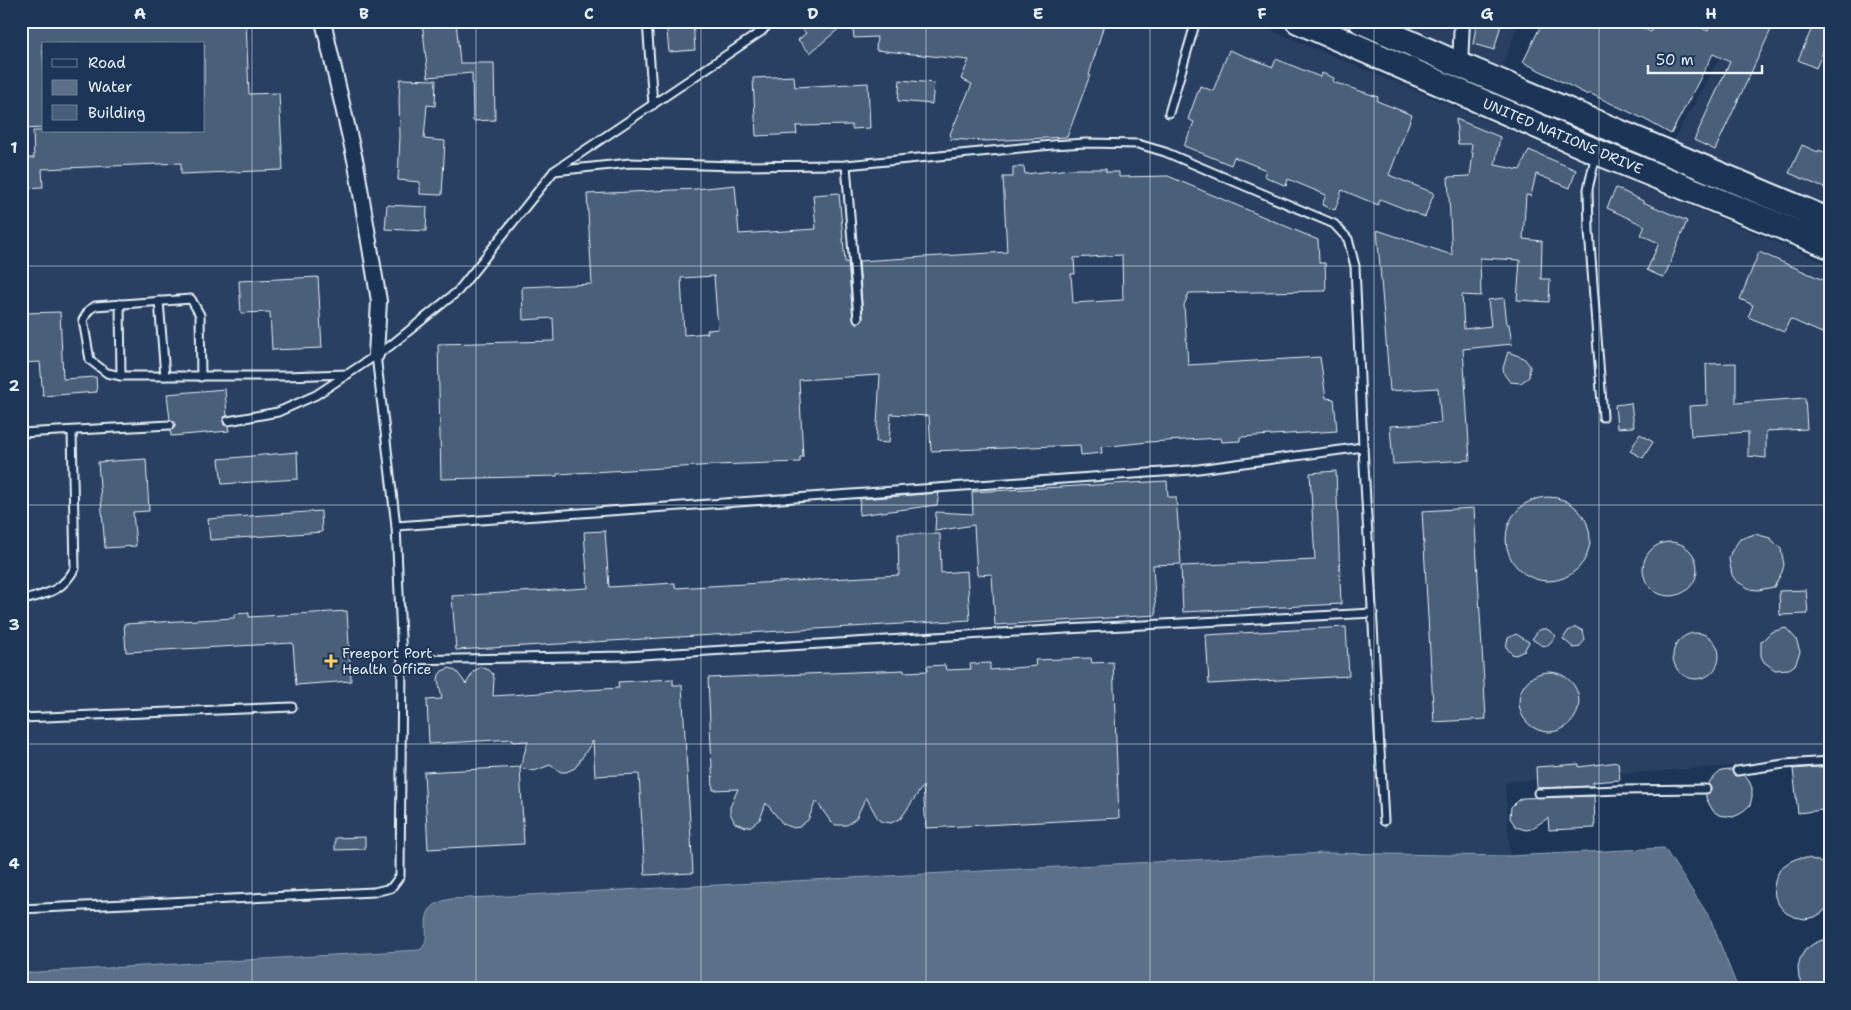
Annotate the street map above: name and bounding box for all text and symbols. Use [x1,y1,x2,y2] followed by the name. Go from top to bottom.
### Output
[134,3,146,24] text: A
[359,3,369,24] text: B
[584,3,594,24] text: C
[807,3,819,24] text: D
[1033,3,1043,24] text: E
[1257,3,1267,24] text: F
[1481,3,1494,24] text: G
[1705,3,1717,24] text: H
[42,42,205,132] legend
[1648,42,1762,74] scale bar
[1656,50,1694,70] text: 50 m
[88,53,126,73] text: Road
[88,77,132,97] text: Water
[1480,94,1646,178] street label: UNITED NATIONS DRIVE
[88,103,145,123] text: Building
[10,137,18,158] text: 1
[8,375,20,396] text: 2
[8,614,20,635] text: 3
[342,644,432,678] place label: Freeport Port Health Office
[324,654,338,668] marker: Freeport Port Health Office
[8,853,20,874] text: 4

